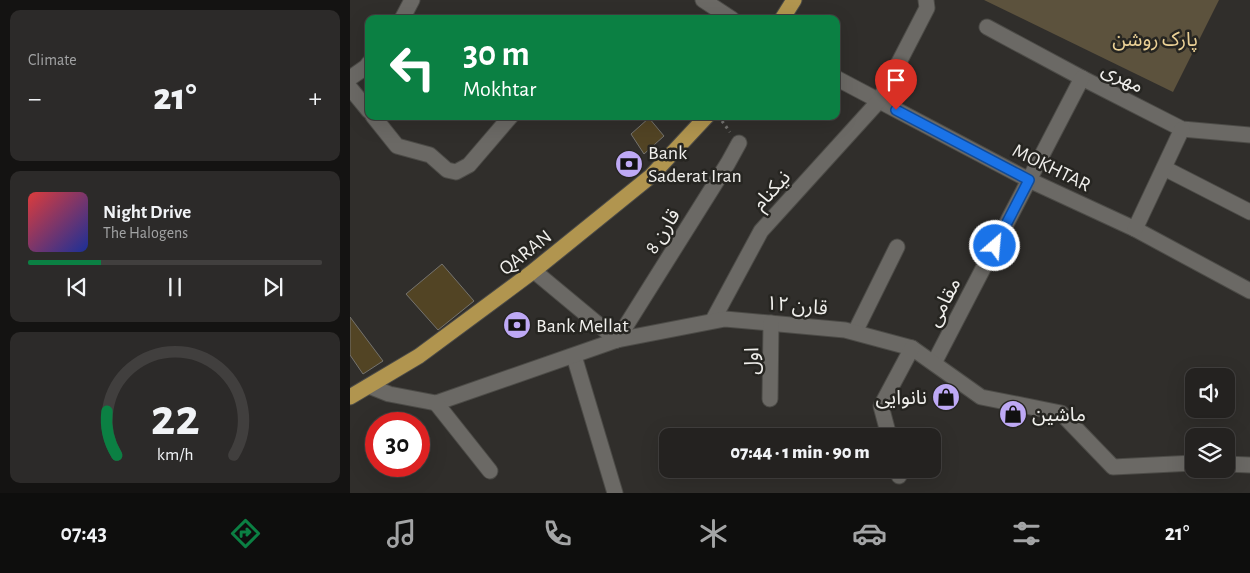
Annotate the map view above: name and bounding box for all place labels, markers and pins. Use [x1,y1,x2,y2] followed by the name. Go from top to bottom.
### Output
[875,59,917,110] pin
[648,143,742,186] place label: Bank Saderat Iran
[614,149,644,179] bank icon: Bank Saderat Iran
[502,310,532,340] bank icon: Bank Mellat
[536,316,629,336] place label: Bank Mellat
[931,382,961,412] shop icon: نانوایی
[876,388,927,409] place label: نانوایی
[998,399,1028,429] shop icon: ماشین
[1032,405,1086,426] place label: ماشین

